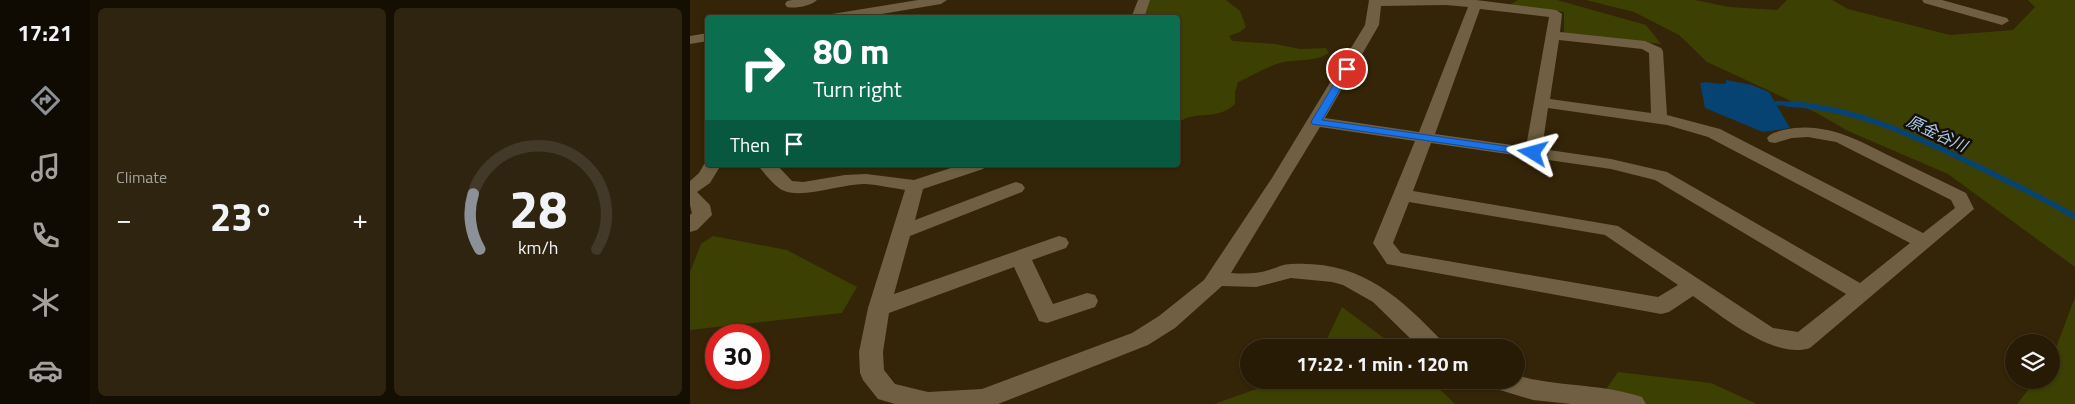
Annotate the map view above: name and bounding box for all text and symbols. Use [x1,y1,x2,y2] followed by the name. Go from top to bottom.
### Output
[18,16,72,50] text: 17:21
[813,24,889,78] text: 80 m
[730,35,795,100] icon: right
[1326,48,1368,90] pin
[1333,55,1361,83] icon: arrive
[813,72,902,106] text: Turn right
[28,83,63,118] icon: directions
[1903,109,1973,158] water label: 原金谷川
[1506,126,1558,178] position arrow
[730,130,770,159] text: Then
[780,130,808,158] icon: arrive
[28,150,63,185] icon: music
[116,165,167,189] text: Climate
[509,169,567,248] text: 28
[210,188,274,246] text: 23°
[116,197,132,240] text: −
[352,197,368,240] text: +
[28,218,63,253] icon: phone
[518,234,558,261] text: km/h
[28,285,63,320] icon: climate
[705,324,770,389] speed limit sign: 30
[2005,334,2060,389] map controls
[2005,334,2060,389] button: layers
[1296,349,1469,378] text: 17:22 · 1 min · 120 m
[28,353,63,388] icon: car

